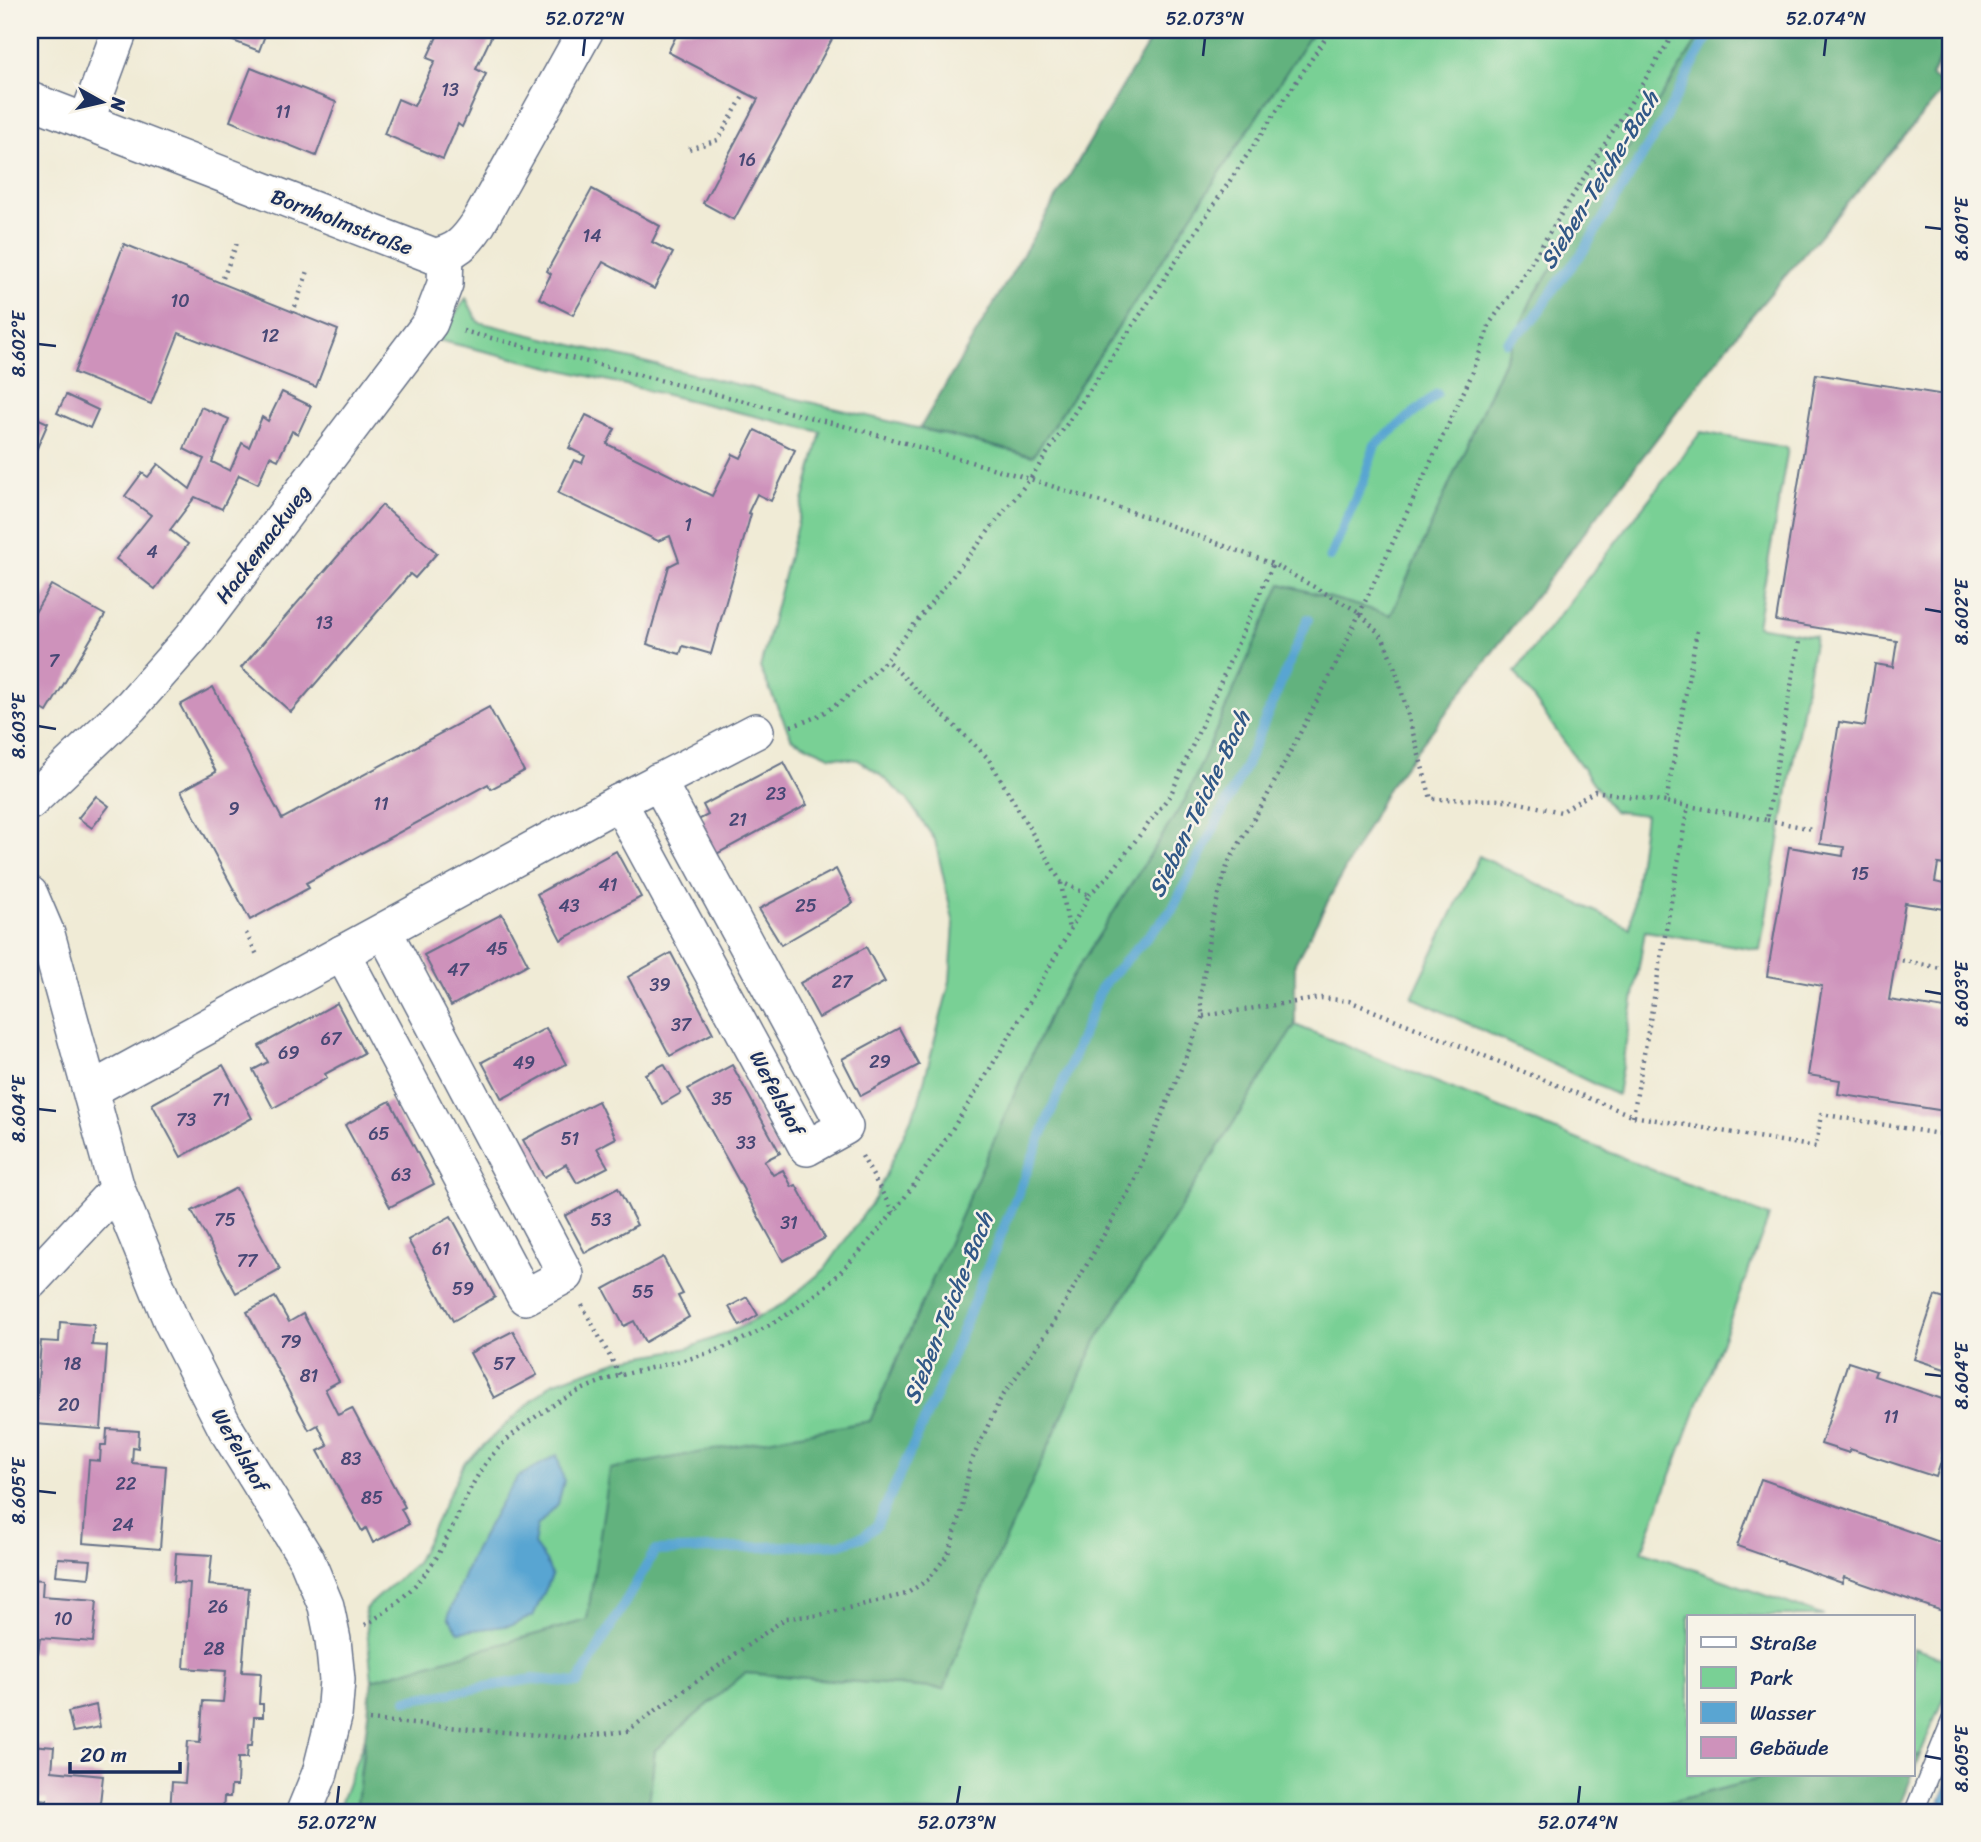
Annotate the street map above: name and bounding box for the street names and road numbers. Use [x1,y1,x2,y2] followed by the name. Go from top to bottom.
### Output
[265,177,419,267] street label: Bornholmstraße
[205,476,321,612] street label: Hackemackweg
[739,1043,817,1145] street label: Wefelshof
[200,1401,281,1502] street label: Wefelshof

